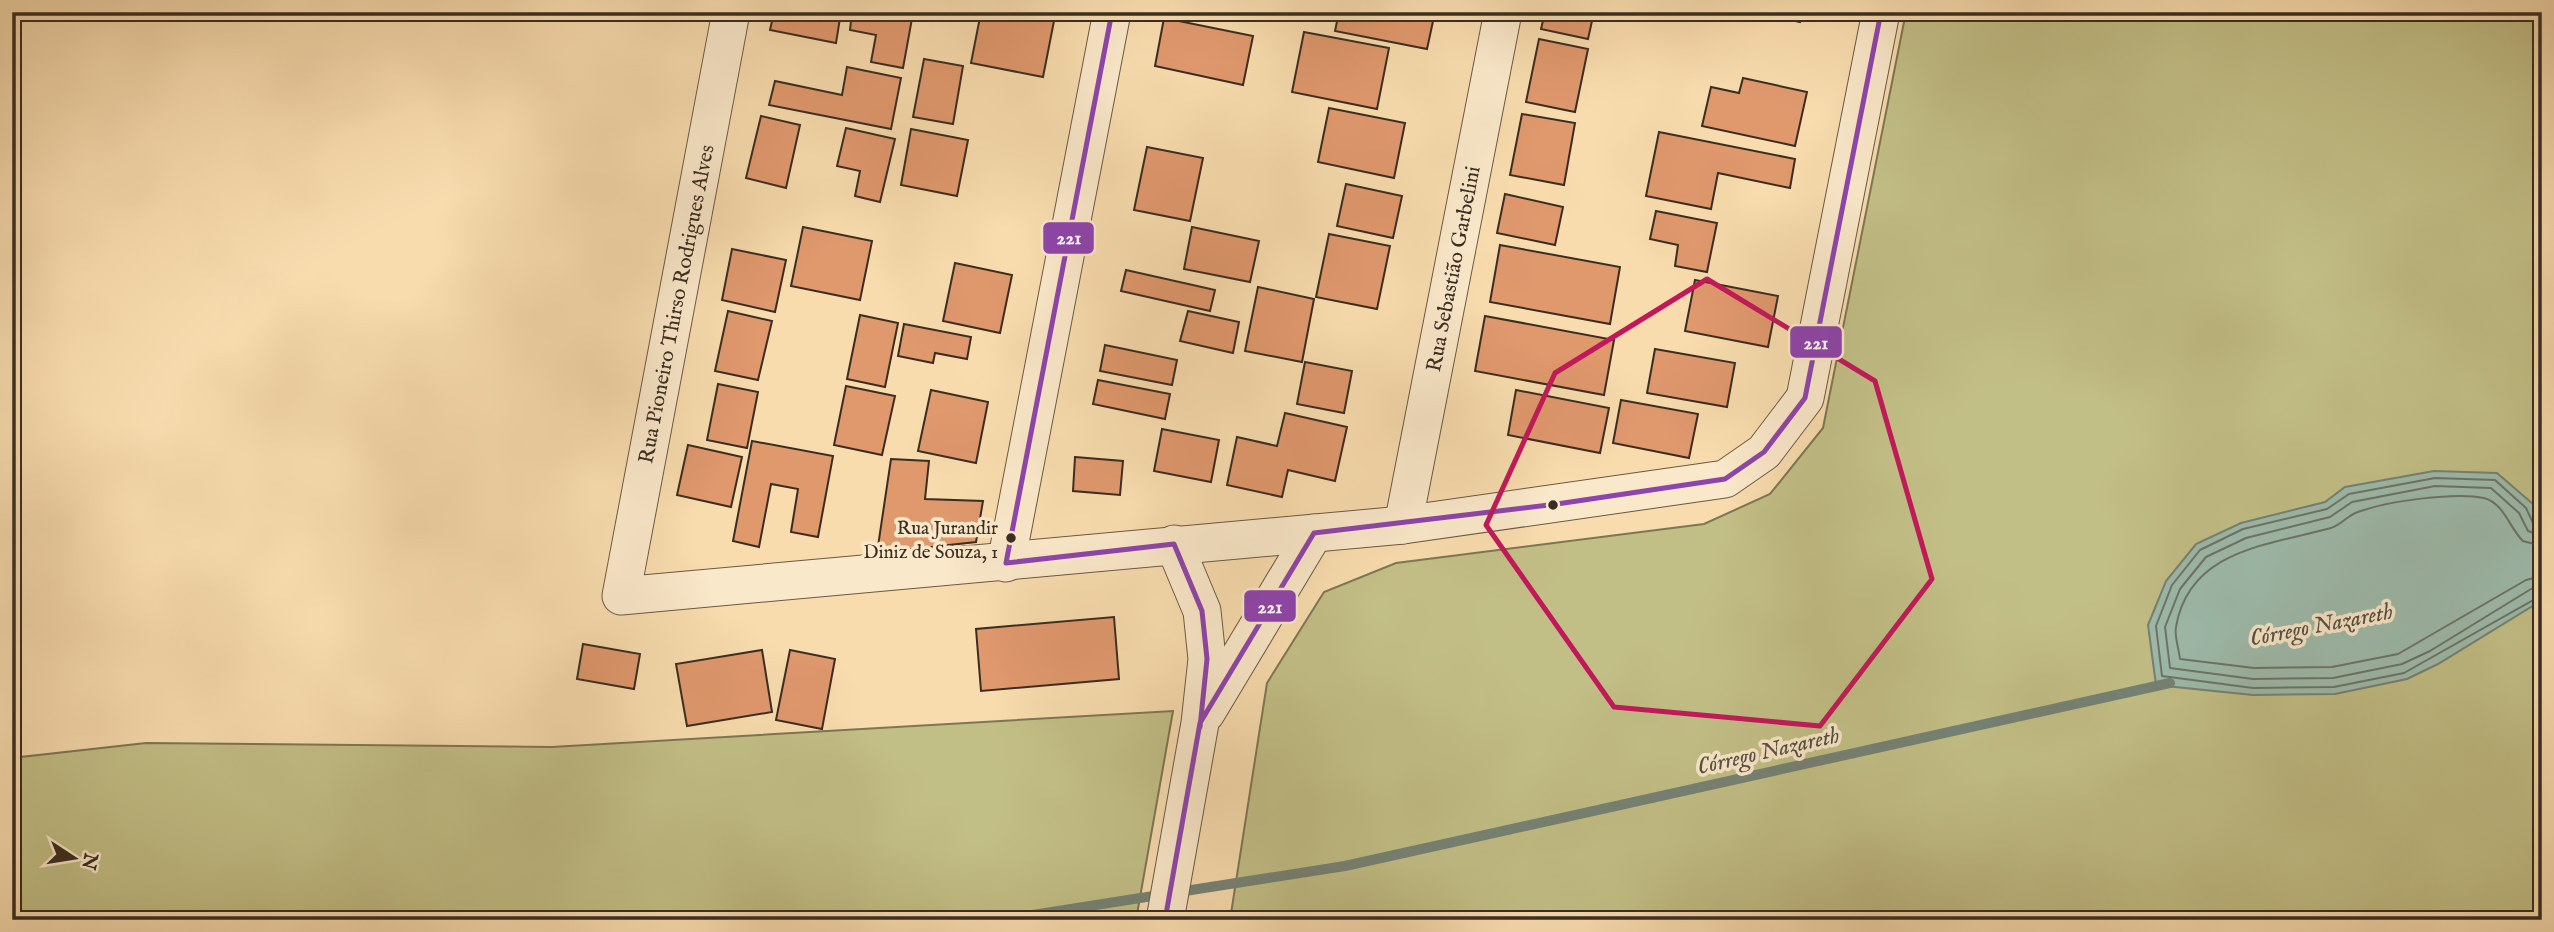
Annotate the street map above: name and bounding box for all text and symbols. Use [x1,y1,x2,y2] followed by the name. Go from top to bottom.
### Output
[633,143,722,466] street label: Rua Pioneiro Thirso Rodrigues Alves
[1421,164,1488,374] street label: Rua Sebastião Garbelini
[1042,221,1095,255] line badge: 221
[1057,227,1081,251] text: 221
[1789,325,1843,359] line badge: 221
[1804,332,1828,356] text: 221
[1546,498,1560,512] unlabelled marker
[863,517,998,565] place label: Rua Jurandir Diniz de Souza, 1
[1004,531,1018,545] marker: Rua Jurandir Diniz de Souza, 1
[1243,589,1297,623] line badge: 221
[1258,596,1282,620] text: 221
[2247,597,2396,655] water label: Córrego Nazareth
[1694,721,1843,783] water label: Córrego Nazareth
[38,824,108,894] north arrow
[75,850,102,872] text: N

